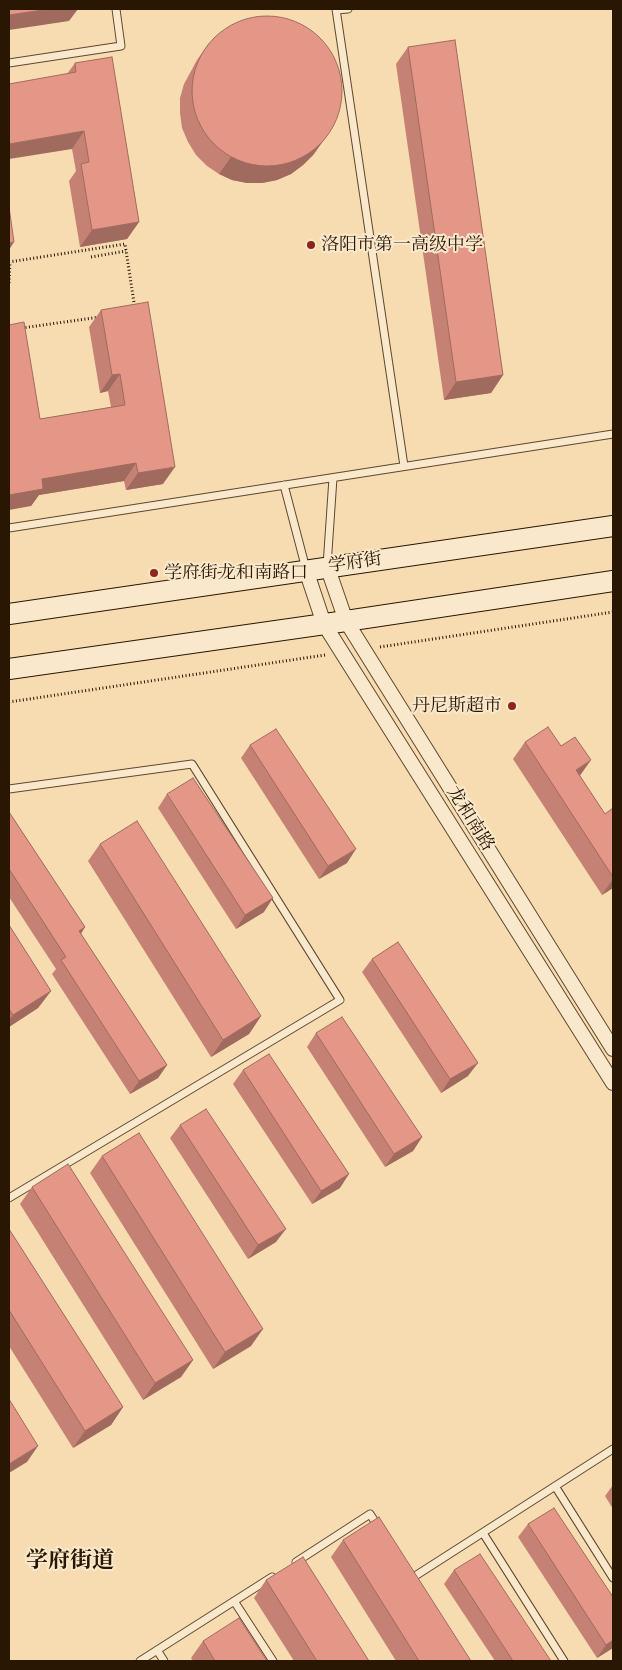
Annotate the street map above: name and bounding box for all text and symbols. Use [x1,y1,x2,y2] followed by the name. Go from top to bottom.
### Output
[321,234,483,256] place label: 洛阳市第一高级中学
[305,239,317,251] marker: 洛阳市第一高级中学
[327,549,383,577] street label: 学府街
[164,562,308,584] place label: 学府街龙和南路口
[148,567,160,579] marker: 学府街龙和南路口
[412,695,502,717] place label: 丹尼斯超市
[506,700,518,712] marker: 丹尼斯超市
[442,783,498,855] street label: 龙和南路
[26,1548,114,1574] district label: 学府街道

